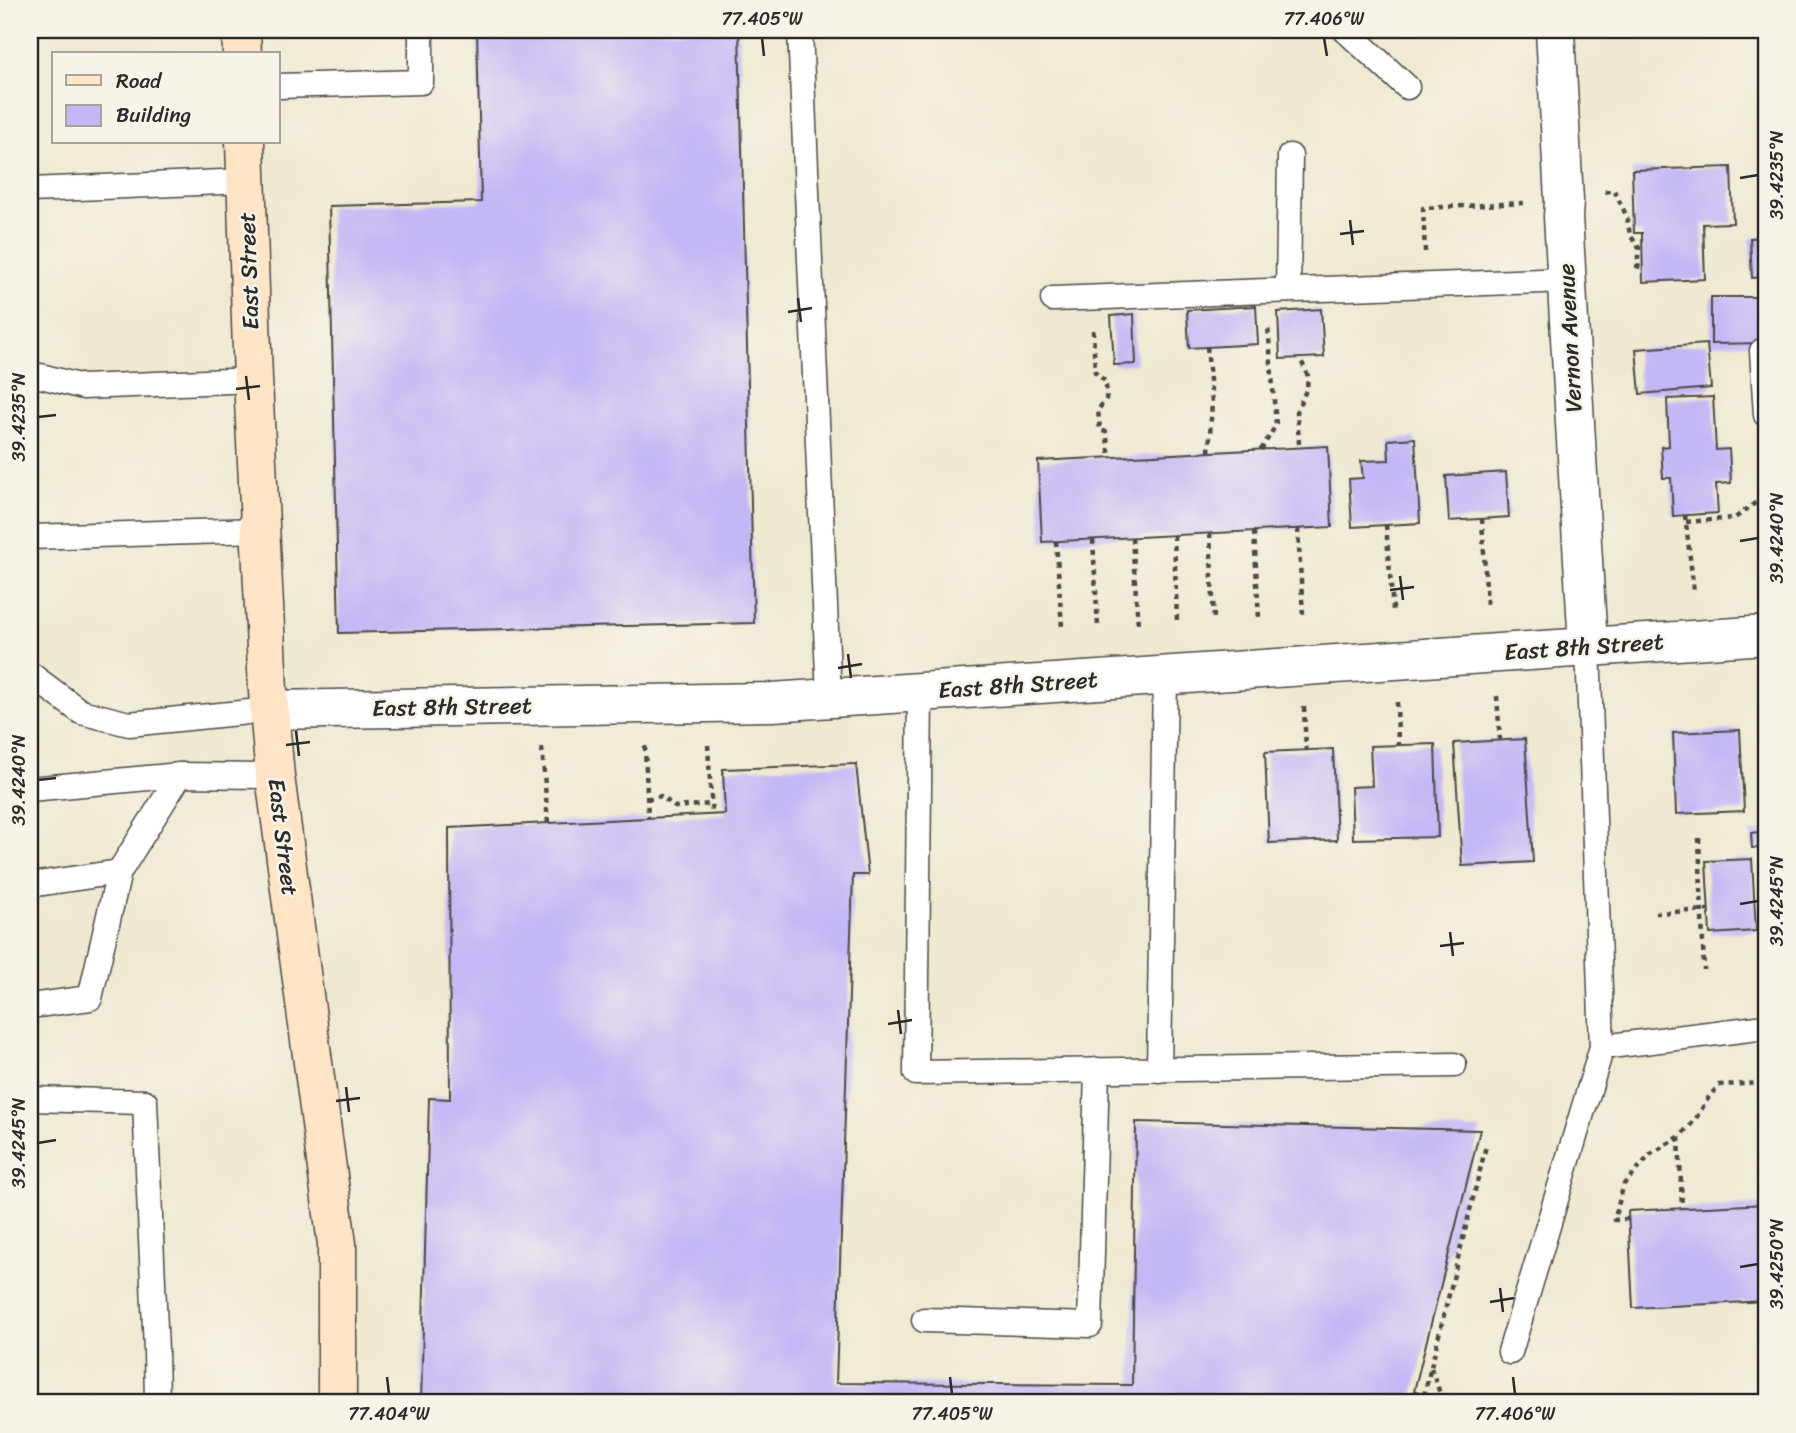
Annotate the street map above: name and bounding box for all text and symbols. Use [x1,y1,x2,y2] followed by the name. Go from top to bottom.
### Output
[721,3,804,35] text: 77.405°W
[1284,3,1365,35] text: 77.406°W
[52,52,280,144] legend
[116,62,163,100] text: Road
[116,96,192,134] text: Building
[1761,130,1793,220] text: 39.4235°N
[226,211,272,331] street label: East Street
[1546,262,1594,413] street label: Vernon Avenue
[3,372,35,462] text: 39.4235°N
[1761,492,1793,583] text: 39.4240°N
[1503,621,1665,673] street label: East 8th Street
[937,659,1099,711] street label: East 8th Street
[372,685,532,729] street label: East 8th Street
[3,734,35,825] text: 39.4240°N
[255,776,311,898] street label: East Street
[1761,855,1793,946] text: 39.4245°N
[3,1097,35,1188] text: 39.4245°N
[1761,1218,1793,1309] text: 39.4250°N
[348,1398,431,1430] text: 77.404°W
[911,1398,994,1430] text: 77.405°W
[1475,1398,1556,1430] text: 77.406°W

